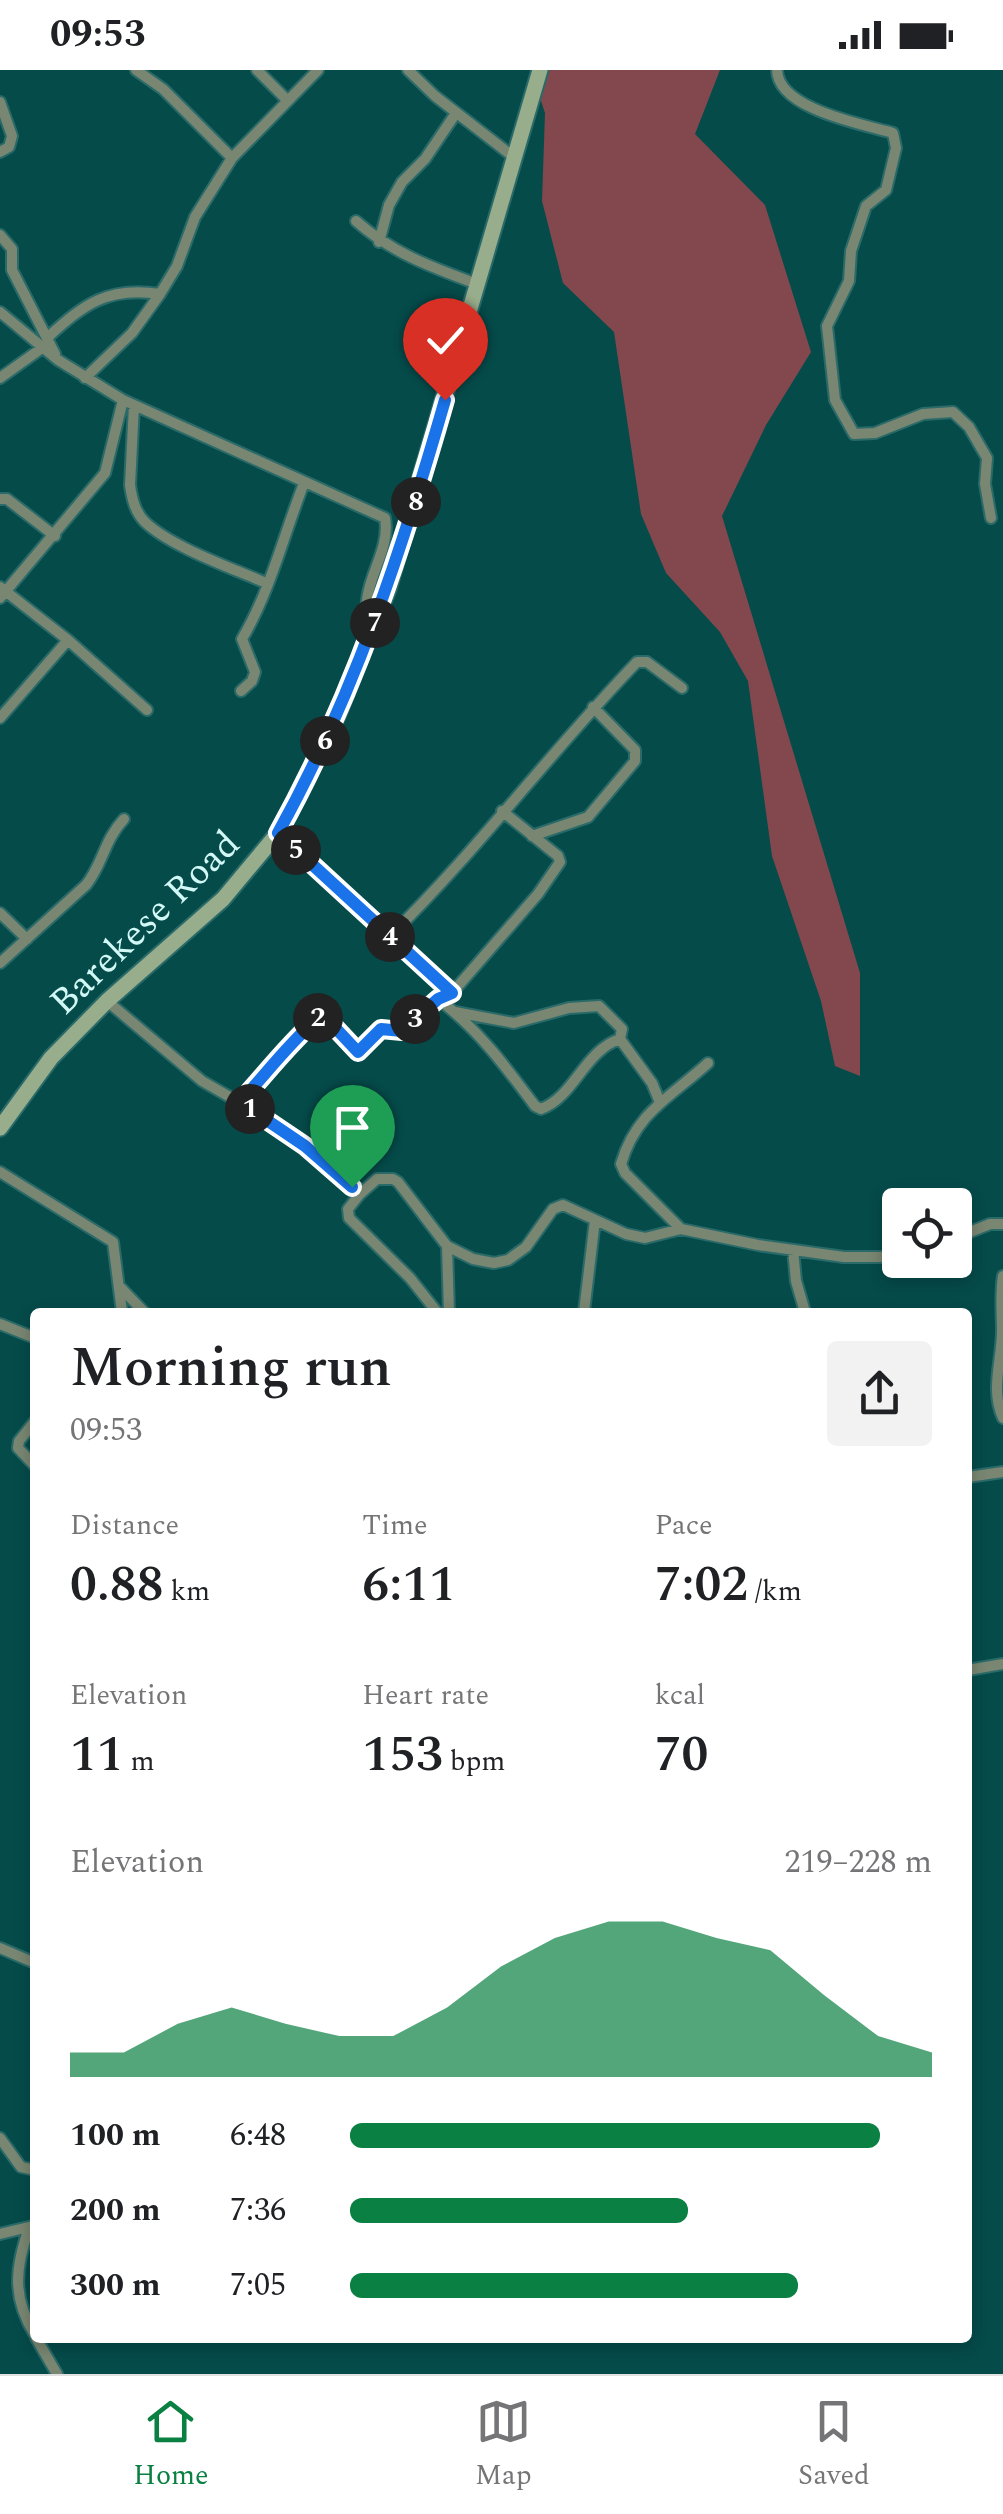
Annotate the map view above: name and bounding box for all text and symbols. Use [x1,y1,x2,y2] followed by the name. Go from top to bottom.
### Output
[50,6,145,64] text: 09:53
[403,298,488,401] pin
[418,313,473,368] icon: check
[391,477,441,527] pin: 8
[408,480,424,523] text: 8
[350,598,400,648] pin: 7
[367,601,383,644] text: 7
[300,716,350,766] pin: 6
[317,719,333,762] text: 6
[37,817,254,1030] street label: Barekese Road
[271,825,321,875] pin: 5
[288,828,304,871] text: 5
[365,912,415,962] pin: 4
[382,915,398,958] text: 4
[293,993,343,1043] pin: 2
[390,994,440,1044] pin: 3
[310,996,326,1039] text: 2
[407,997,423,1040] text: 3
[225,1084,275,1134] pin: 1
[310,1085,395,1188] pin
[242,1087,258,1130] text: 1
[325,1100,380,1155] icon: arrive
[882,1188,972,1278] map controls
[882,1188,972,1278] button: locate
[70,1327,392,1410] text: Morning run
[827,1341,932,1446] button: share
[70,1406,142,1455] text: 09:53
[70,1504,179,1547] text: Distance
[362,1504,428,1547] text: Time
[655,1504,713,1547] text: Pace
[70,1547,163,1623] text: 0.88
[362,1547,456,1623] text: 6:11
[655,1547,748,1623] text: 7:02
[163,1570,210,1613] text: km
[748,1570,802,1613] text: /km
[70,1674,187,1717] text: Elevation
[362,1674,489,1717] text: Heart rate
[655,1674,705,1717] text: kcal
[70,1717,124,1793] text: 11
[362,1717,443,1793] text: 153
[655,1717,708,1793] text: 70
[124,1740,155,1783] text: m
[443,1740,505,1783] text: bpm
[70,1838,204,1887] text: Elevation
[784,1838,932,1887] text: 219–228 m
[70,2111,161,2160] text: 100 m
[230,2111,286,2160] text: 6:48
[70,2186,161,2235] text: 200 m
[230,2186,286,2235] text: 7:36
[70,2261,161,2310] text: 300 m
[230,2261,286,2310] text: 7:05
[133,2394,209,2497] tab: Home
[475,2394,532,2497] tab: Map
[798,2394,870,2497] tab: Saved

